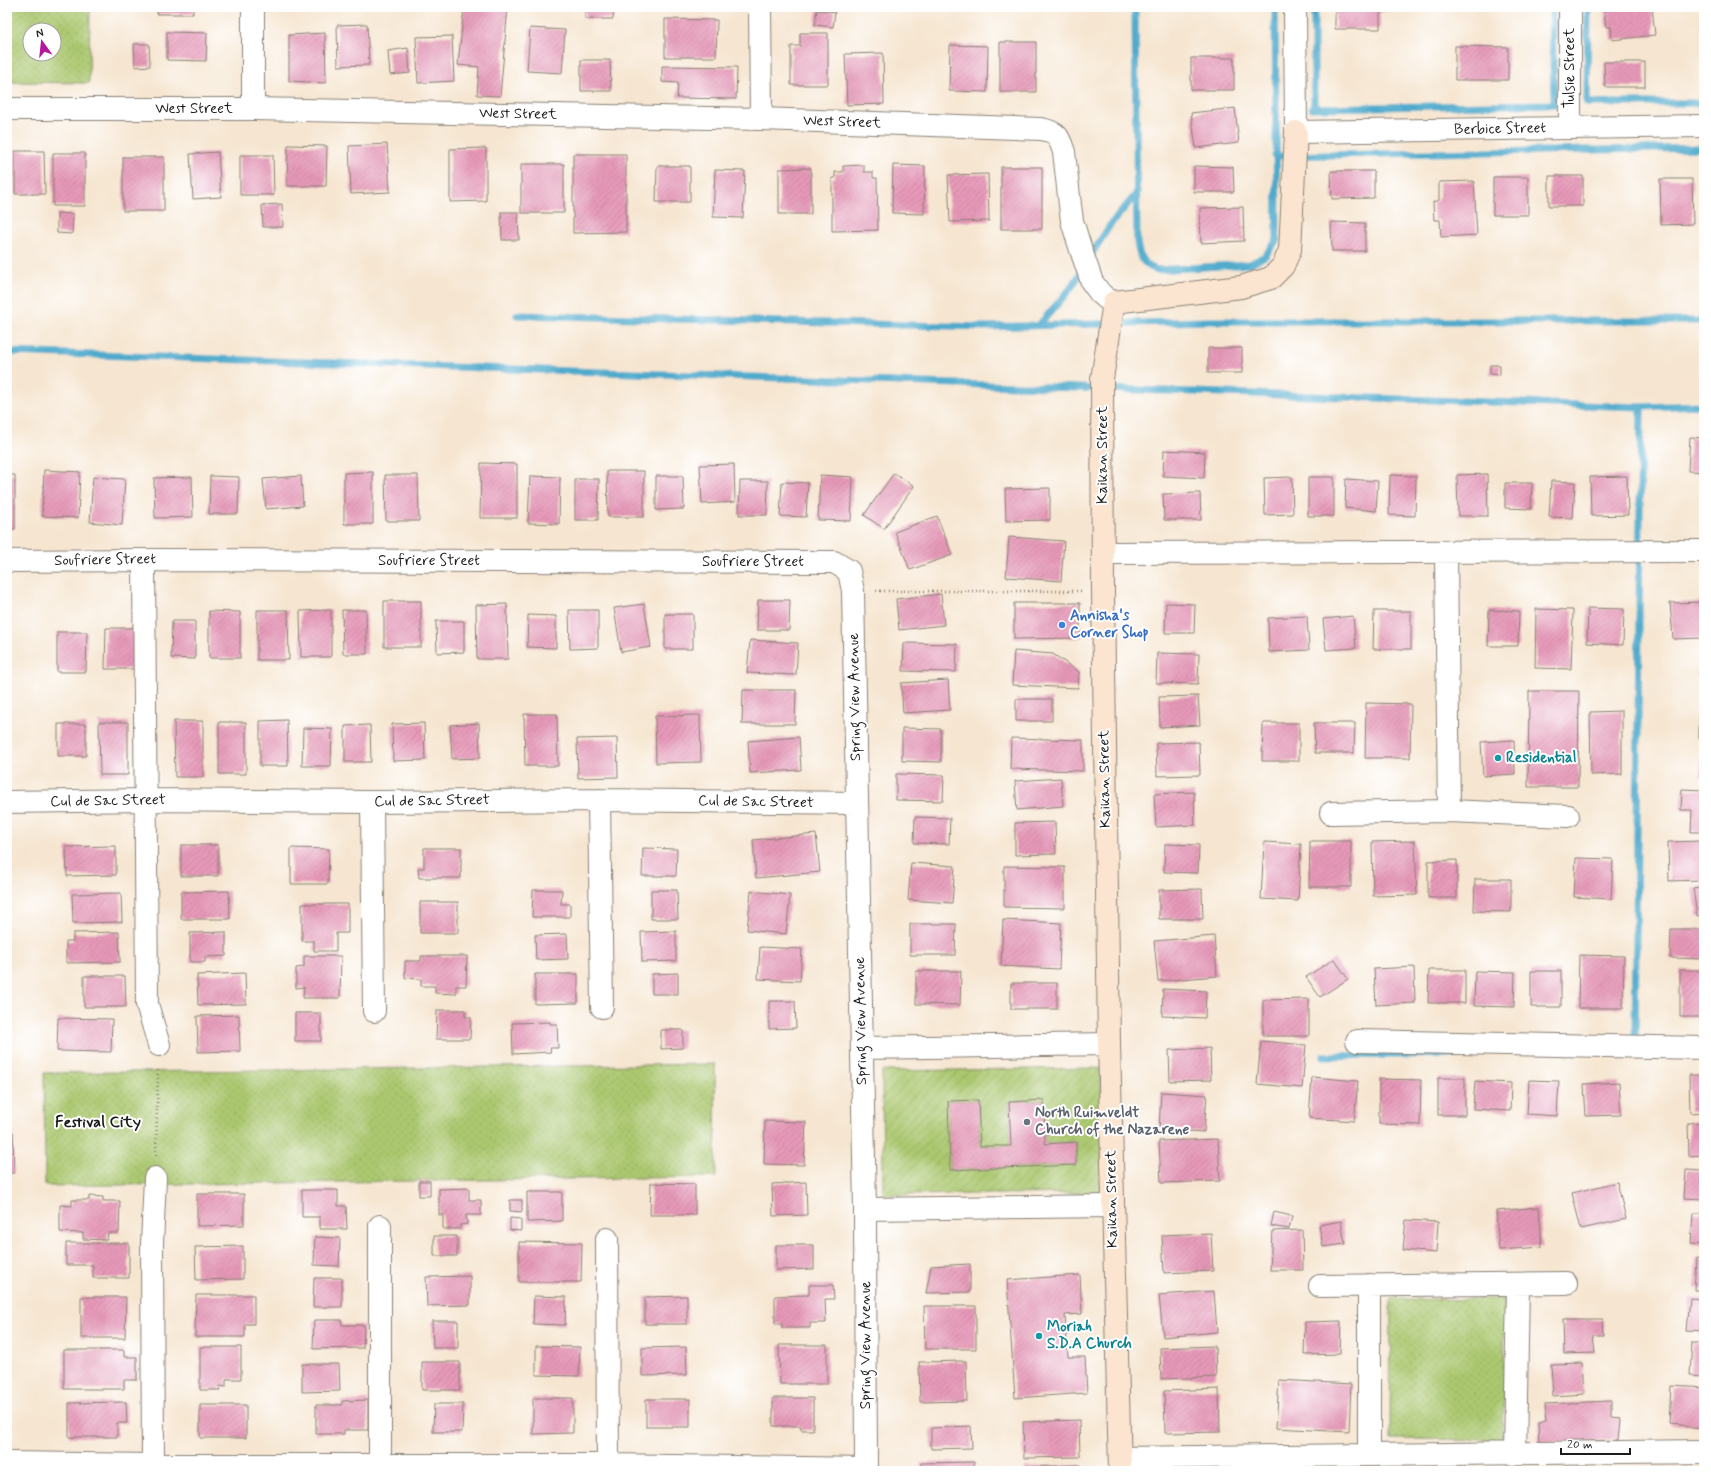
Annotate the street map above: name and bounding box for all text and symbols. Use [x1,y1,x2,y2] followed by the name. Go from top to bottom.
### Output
[22,22,62,62] north arrow
[34,26,45,41] text: N
[1560,28,1580,108] street label: Tulsie Street
[155,99,233,119] street label: West Street
[479,103,557,125] street label: West Street
[803,111,881,133] street label: West Street
[1454,118,1547,140] street label: Berbice Street
[1093,406,1113,504] street label: Kaikan Street
[54,549,156,571] street label: Soufriere Street
[378,551,480,571] street label: Soufriere Street
[702,552,804,572] street label: Soufriere Street
[1070,606,1149,643] place label: Annisha's Corner Shop
[1057,620,1067,630] marker: Annisha's Corner Shop
[844,633,867,761] street label: Spring View Avenue
[1094,730,1116,828] street label: Kaikan Street
[1506,748,1577,768] place label: Residential
[1493,753,1503,763] marker: Residential
[50,790,166,812] street label: Cul de Sac Street
[374,790,490,812] street label: Cul de Sac Street
[698,791,814,813] street label: Cul de Sac Street
[850,957,873,1085] street label: Spring View Avenue
[1035,1103,1189,1140] place label: North Ruimveldt Church of the Nazarene
[55,1112,141,1133] district label: Festival City
[1022,1117,1032,1127] marker: North Ruimveldt Church of the Nazarene
[1101,1150,1123,1248] street label: Kaikan Street
[856,1281,877,1409] street label: Spring View Avenue
[1047,1317,1132,1354] place label: Moriah S.D.A Church
[1034,1331,1044,1341] marker: Moriah S.D.A Church
[1561,1430,1630,1456] scale bar
[1567,1437,1593,1453] text: 20 m

